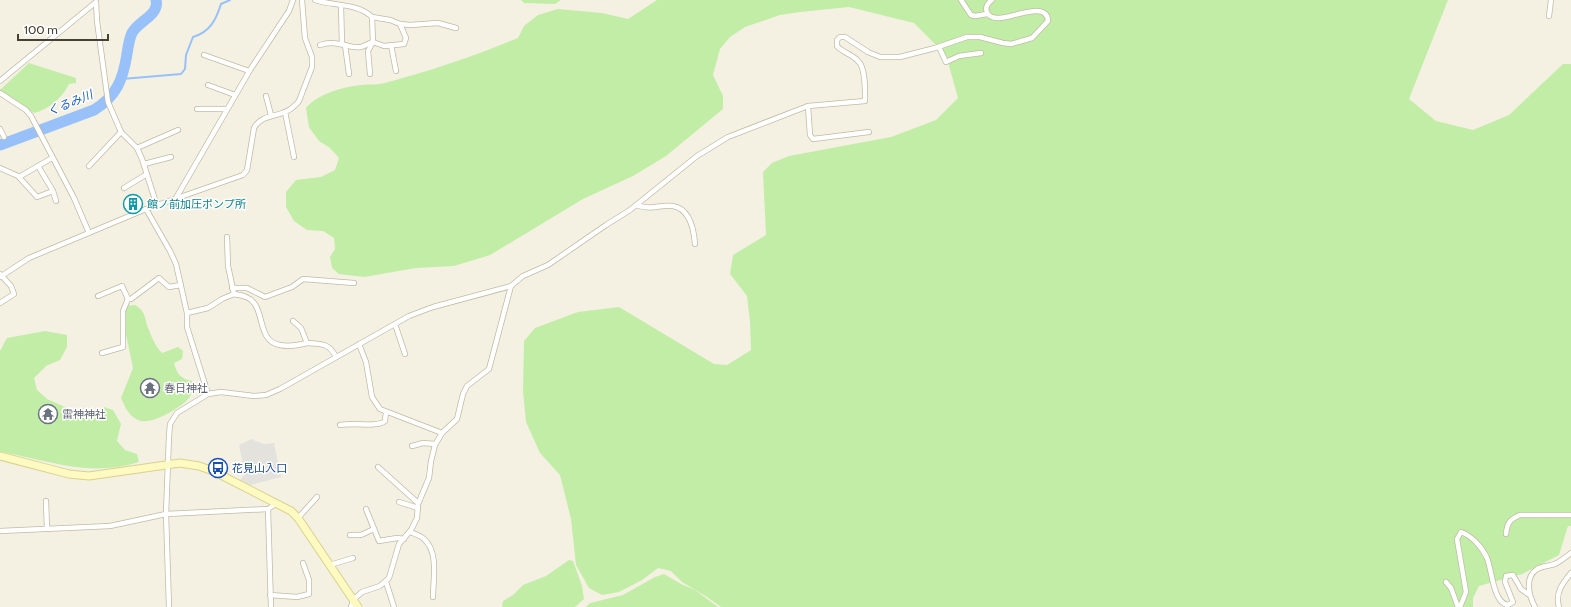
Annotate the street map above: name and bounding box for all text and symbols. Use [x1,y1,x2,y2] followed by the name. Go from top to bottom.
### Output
[18,16,108,42] scale bar
[24,22,58,37] text: 100 m
[45,86,97,118] water label: くるみ川
[122,193,144,215] building icon: 館ノ前加圧ポンプ所
[147,197,247,211] place label: 館ノ前加圧ポンプ所
[139,377,161,399] temple icon: 春日神社
[164,381,208,395] place label: 春日神社
[37,403,59,425] temple icon: 雷神神社
[62,407,106,421] place label: 雷神神社
[207,457,229,479] bus stop icon: 花見山入口
[232,461,287,475] place label: 花見山入口

